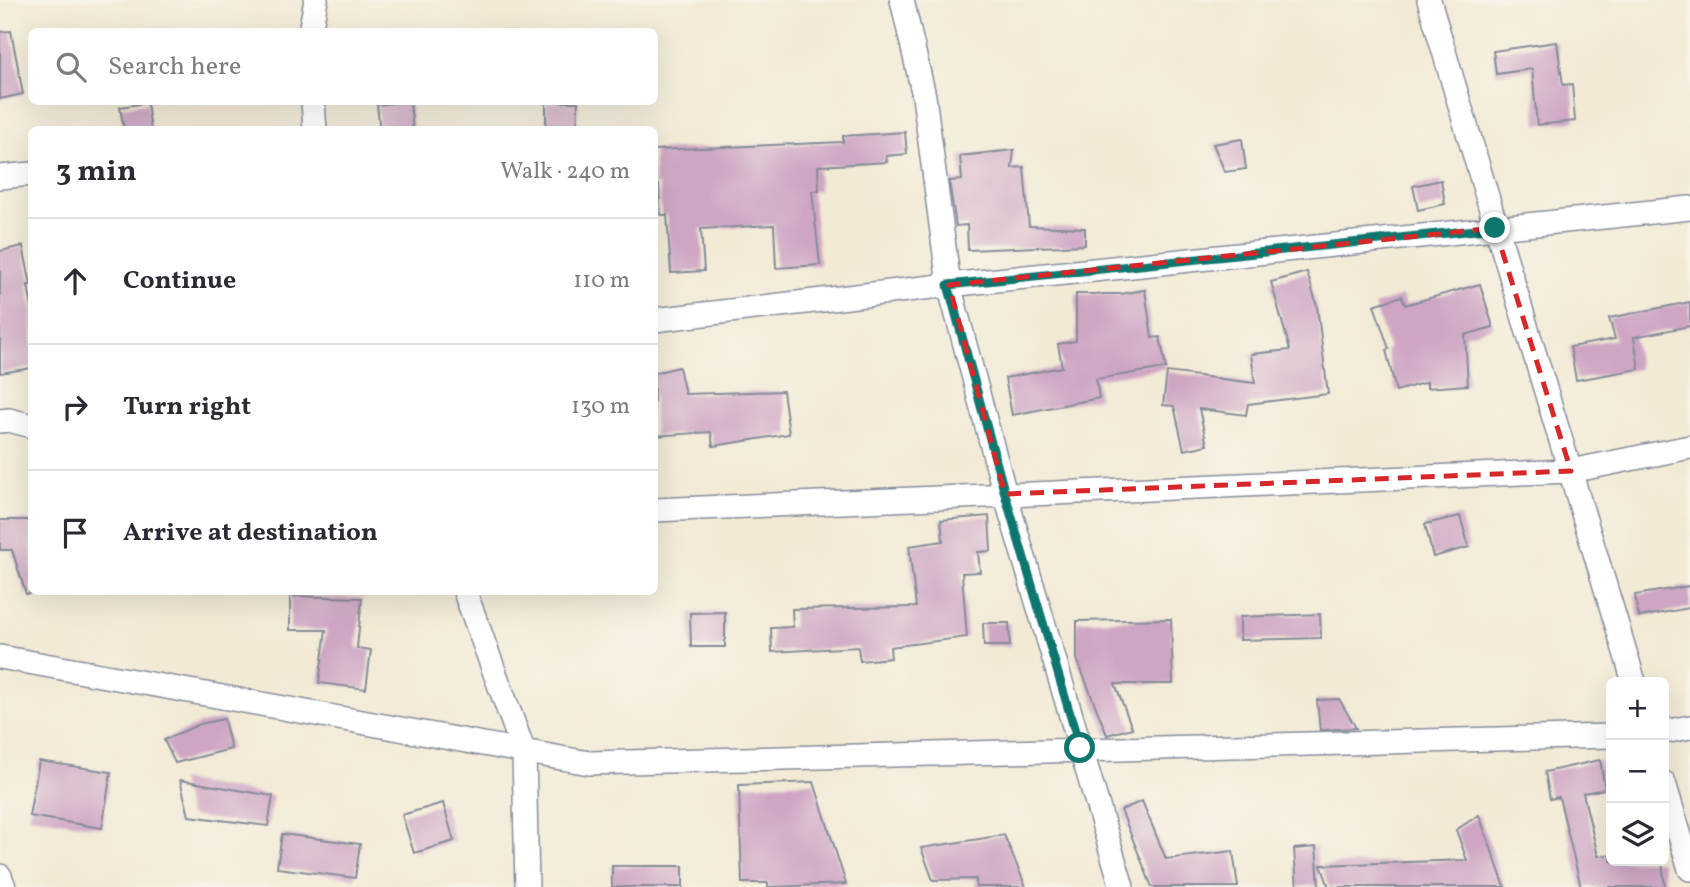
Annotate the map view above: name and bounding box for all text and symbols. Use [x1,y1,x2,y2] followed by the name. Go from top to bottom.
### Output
[28,28,658,105] search box
[52,48,90,86] icon: search
[108,49,241,85] text: Search here
[56,151,137,193] text: 3 min
[500,156,630,188] text: Walk · 240 m
[1479,212,1510,243] route end
[56,262,94,300] icon: ahead
[123,263,236,299] text: Continue
[573,265,630,297] text: 110 m
[56,388,94,426] icon: right
[123,389,251,425] text: Turn right
[571,391,630,423] text: 130 m
[56,514,94,552] icon: arrive
[123,515,378,551] text: Arrive at destination
[1606,677,1669,866] map controls
[1606,677,1669,740] button: +
[1064,732,1095,763] route start
[1606,740,1669,803] button: −
[1606,803,1669,866] button: layers

